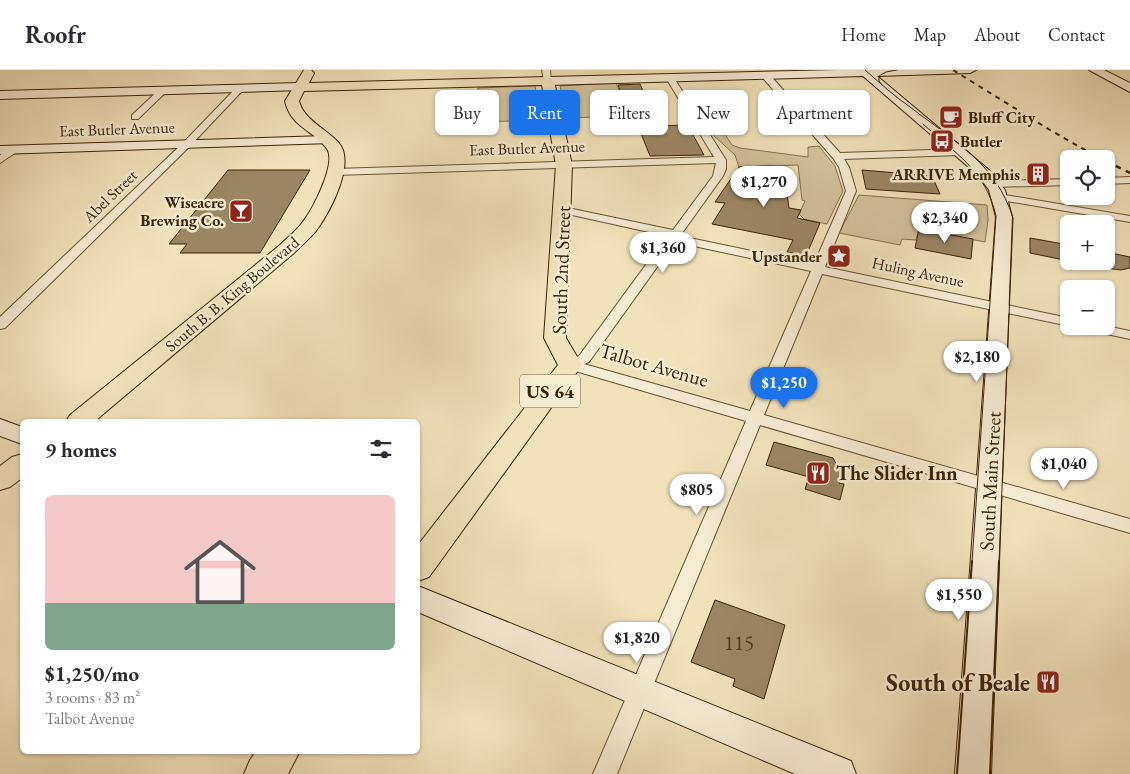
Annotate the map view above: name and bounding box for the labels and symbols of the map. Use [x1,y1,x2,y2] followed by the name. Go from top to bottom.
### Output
[938,104,964,130] cafe icon: Bluff City
[968,107,1036,128] place label: Bluff City
[59,116,175,142] street label: East Butler Avenue
[929,128,955,154] bus stop icon: Butler
[960,131,1003,152] place label: Butler
[469,135,585,161] street label: East Butler Avenue
[1025,161,1051,187] building icon: ARRIVE Memphis
[891,164,1020,185] place label: ARRIVE Memphis
[78,165,142,228] street label: Abel Street
[723,166,805,208] pin: $1,270
[140,192,224,231] place label: Wiseacre Brewing Co.
[228,198,254,224] bar icon: Wiseacre Brewing Co.
[904,202,986,244] pin: $2,340
[546,205,576,335] street label: South 2nd Street
[161,231,304,356] street label: South B. B. King Boulevard
[622,232,704,274] pin: $1,360
[826,243,852,269] place icon: Upstander
[752,246,822,267] place label: Upstander
[870,252,966,292] street label: Huling Avenue
[597,337,712,393] street label: Talbot Avenue
[936,340,1018,383] pin: $2,180
[743,366,825,409] pin: $1,250
[520,374,580,408] road number: US 64
[973,410,1007,551] street label: South Main Street
[1023,448,1105,490] pin: $1,040
[805,460,831,486] restaurant icon: The Slider Inn
[836,460,958,486] place label: The Slider Inn
[667,474,727,516] pin: $805
[918,578,1000,621] pin: $1,550
[596,622,678,664] pin: $1,820
[724,629,754,656] house number: 115
[886,667,1030,698] place label: South of Beale
[1035,669,1061,695] restaurant icon: South of Beale

